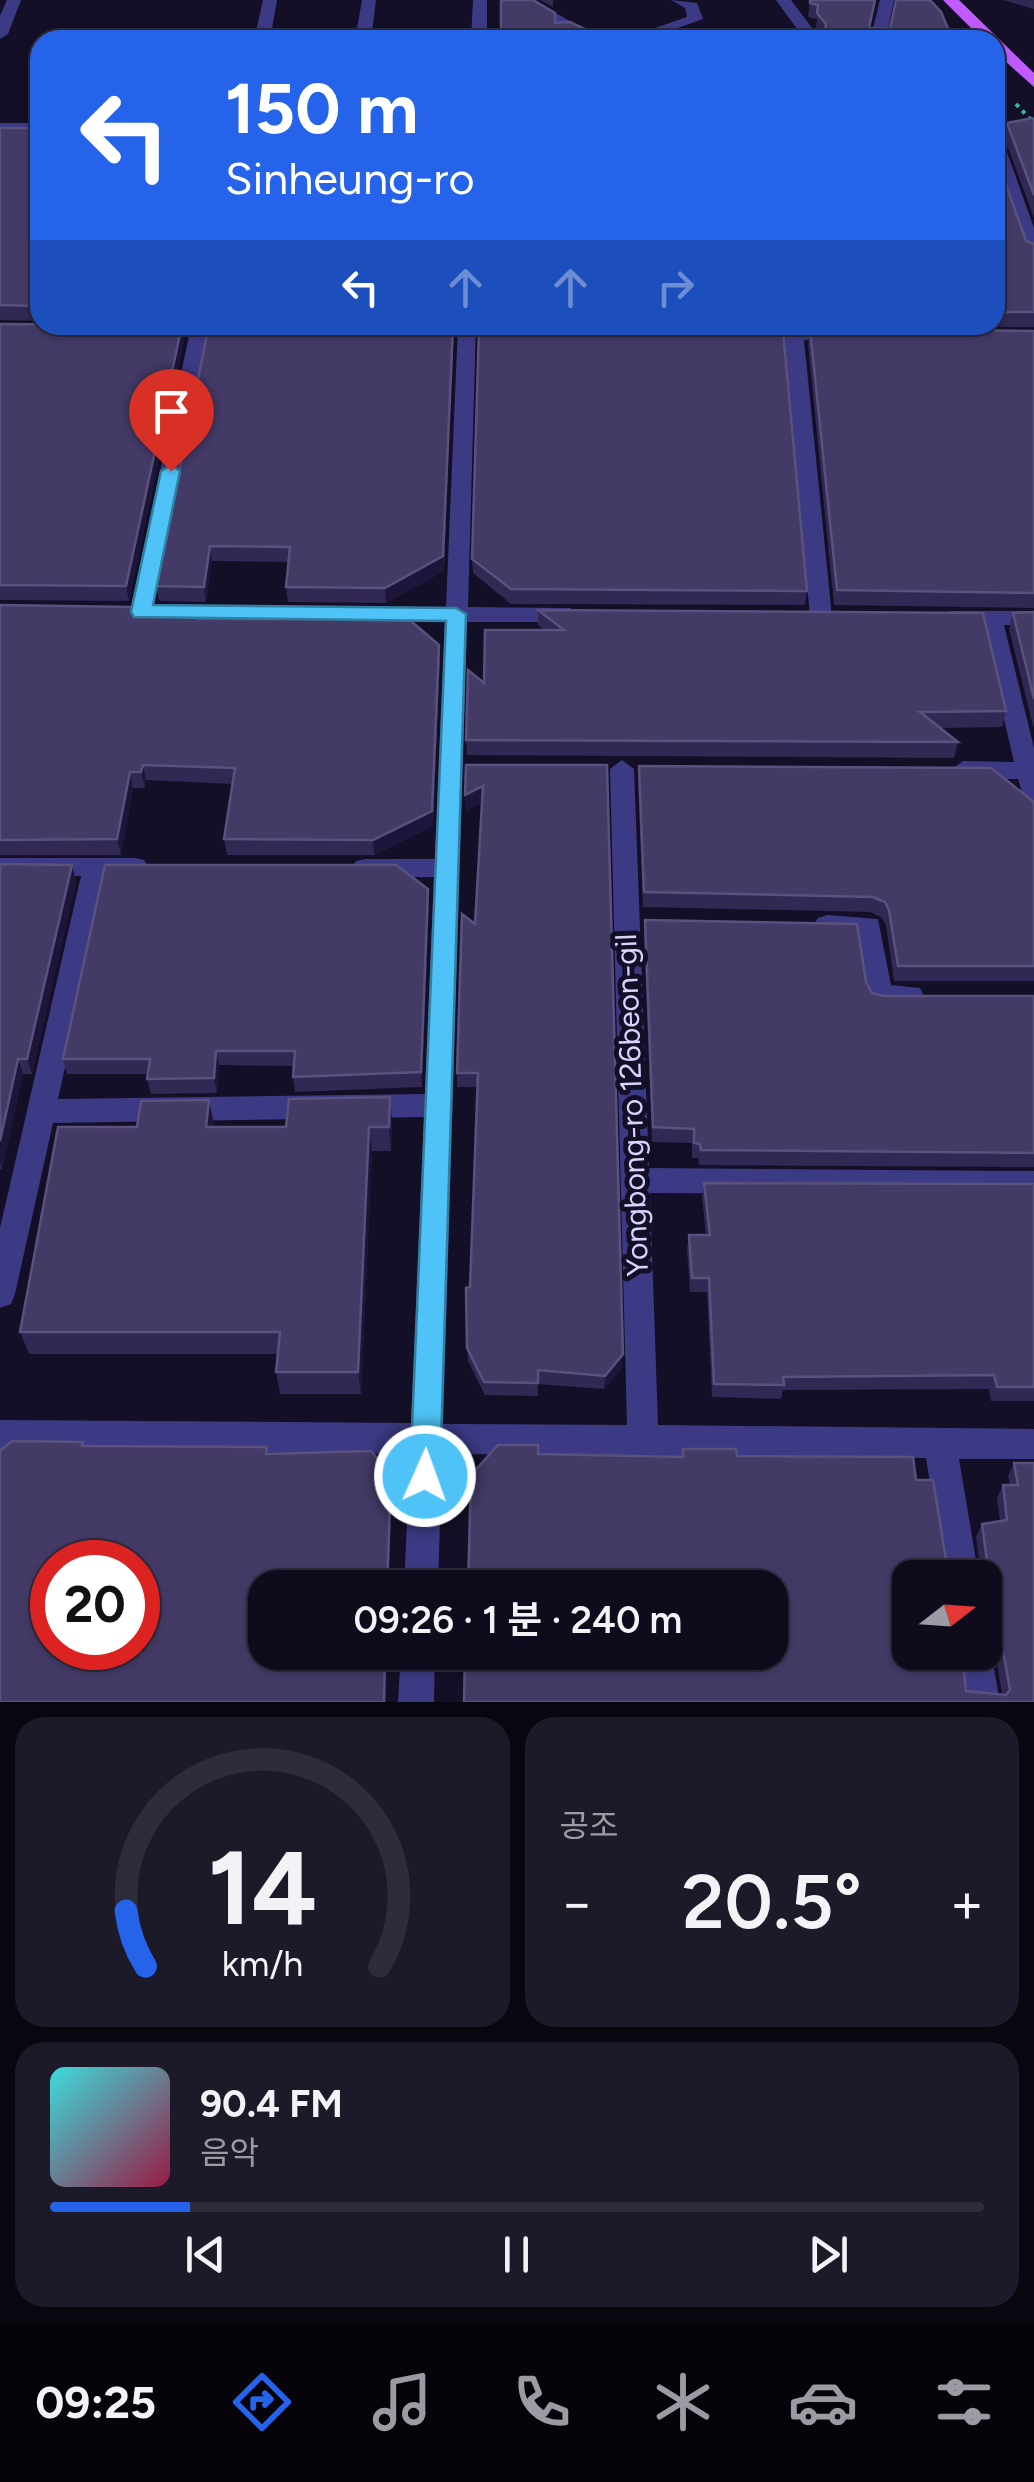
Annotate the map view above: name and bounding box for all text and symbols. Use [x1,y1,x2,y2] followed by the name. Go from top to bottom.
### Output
[225,66,418,151] text: 150 m
[60,70,190,200] icon: left
[225,151,475,205] text: Sinheung-ro
[333,260,388,315] icon: left
[438,260,493,315] icon: ahead
[543,260,598,315] icon: ahead
[648,260,703,315] icon: right
[129,369,214,472] pin
[144,384,199,439] icon: arrive
[607,933,656,1277] street label: Yongbong-ro 126beon-gil
[373,1424,477,1528] position arrow
[30,1540,160,1670] speed limit sign: 20
[892,1560,1002,1670] north arrow
[892,1560,1002,1670] map controls
[354,1597,682,1643] text: 09:26 · 1 분 · 240 m
[560,1807,618,1845] text: 공조
[207,1825,317,1950] text: 14
[682,1857,862,1947] text: 20.5°
[560,1870,594,1936] text: −
[950,1870,984,1936] text: +
[221,1942,303,1985] text: km/h
[200,2081,343,2127] text: 90.4 FM
[200,2134,259,2172] text: 음악
[178,2227,233,2282] icon: previous
[489,2227,544,2282] icon: pause
[801,2227,856,2282] icon: next
[227,2367,297,2437] icon: directions
[367,2367,437,2437] icon: music
[507,2367,577,2437] icon: phone
[648,2367,718,2437] icon: climate
[788,2367,858,2437] icon: car
[929,2367,999,2437] icon: filters
[35,2375,156,2429] text: 09:25

